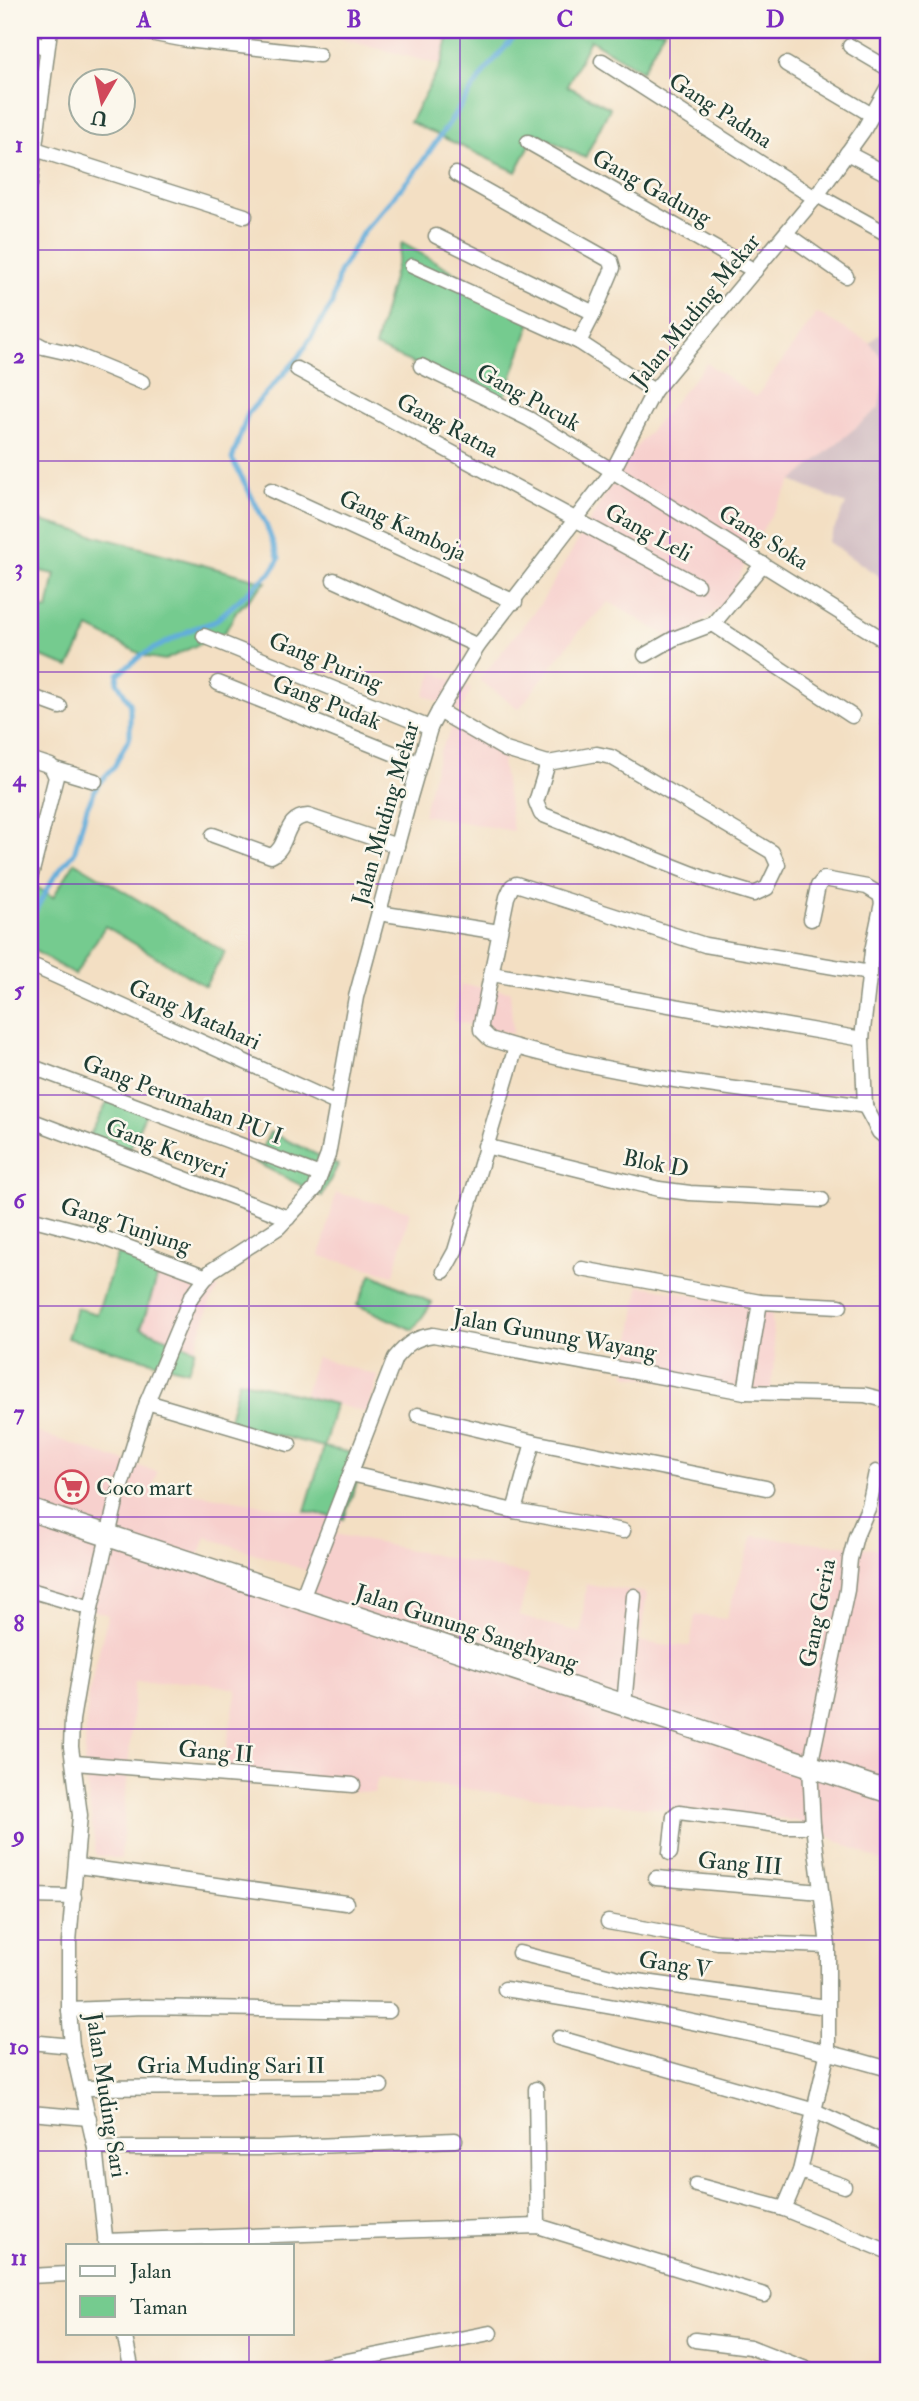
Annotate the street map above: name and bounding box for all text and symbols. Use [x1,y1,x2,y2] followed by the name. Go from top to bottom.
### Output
[136,5,152,34] text: A
[346,5,362,34] text: B
[557,5,573,34] text: C
[766,5,784,34] text: D
[66,66,136,136] north arrow
[663,66,778,155] street label: Gang Padma
[90,105,109,131] text: U
[15,130,23,159] text: 1
[587,143,717,232] street label: Gang Gadung
[624,227,767,394] street label: Jalan Muding Mekar
[13,341,25,370] text: 2
[472,357,586,438] street label: Gang Pucuk
[392,386,504,465] street label: Gang Ratna
[334,483,472,568] street label: Gang Kamboja
[600,497,697,568] street label: Gang Leli
[713,498,815,577] street label: Gang Soka
[15,553,23,582] text: 3
[265,626,388,698] street label: Gang Puring
[268,669,385,736] street label: Gang Pudak
[345,717,426,909] street label: Jalan Muding Mekar
[12,764,27,793] text: 4
[124,972,265,1056] street label: Gang Matahari
[14,975,25,1004] text: 5
[79,1048,287,1151] street label: Gang Perumahan PU I
[102,1112,232,1185] street label: Gang Kenyeri
[621,1143,691,1184] street label: Blok D
[13,1186,27,1215] text: 6
[57,1191,195,1260] street label: Gang Tunjung
[450,1302,660,1367] street label: Jalan Gunung Wayang
[14,1398,25,1427] text: 7
[53,1468,91,1506] supermarket icon: Coco mart
[96,1473,192,1502] place label: Coco mart
[793,1556,842,1670] street label: Gang Geria
[351,1577,583,1677] street label: Jalan Gunung Sanghyang
[14,1609,25,1638] text: 8
[177,1734,255,1769] street label: Gang II
[11,1820,25,1849] text: 9
[697,1845,783,1882] street label: Gang III
[637,1944,714,1985] street label: Gang V
[79,2010,134,2180] street label: Jalan Muding Sari
[9,2032,29,2061] text: 10
[137,2051,325,2080] street label: Gria Muding Sari II
[11,2243,27,2272] text: 11
[66,2244,294,2334] legend
[129,2258,172,2285] text: Jalan
[130,2294,188,2321] text: Taman

